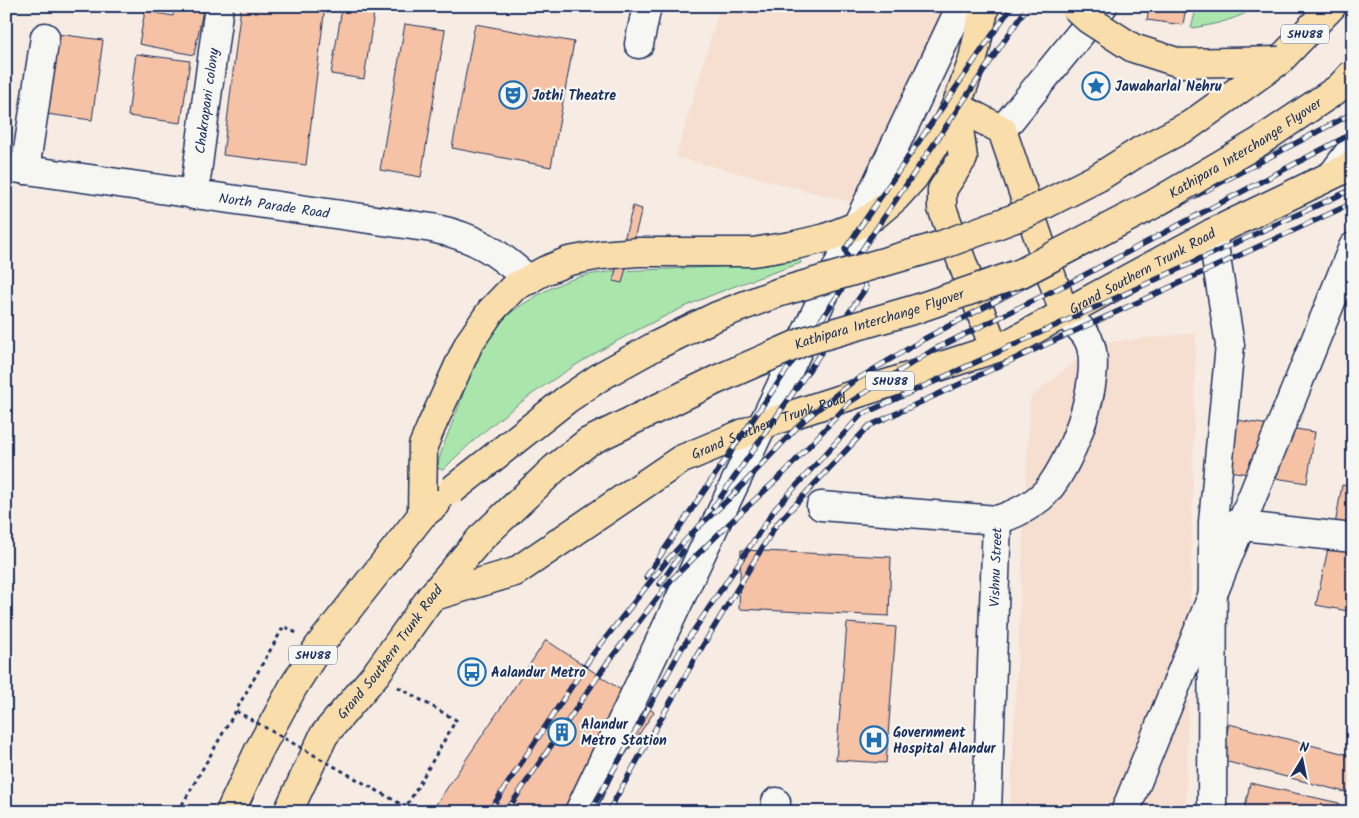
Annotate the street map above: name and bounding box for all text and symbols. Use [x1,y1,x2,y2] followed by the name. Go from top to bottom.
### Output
[1281,24,1329,44] road number: SHU88
[190,46,225,155] street label: Chakrapani colony
[1081,71,1111,101] place icon: Jawaharlal Nehru
[1115,76,1222,98] place label: Jawaharlal Nehru
[498,80,528,110] theatre icon: Jothi Theatre
[532,85,616,107] place label: Jothi Theatre
[1165,92,1328,205] street label: Kathipara Interchange Flyover
[217,188,332,225] street label: North Parade Road
[1065,223,1221,321] street label: Grand Southern Trunk Road
[791,283,968,356] street label: Kathipara Interchange Flyover
[866,372,914,391] road number: SHU88
[688,388,850,466] street label: Grand Southern Trunk Road
[984,526,1009,607] street label: Vishnu Street
[332,580,449,725] street label: Grand Southern Trunk Road
[289,646,337,664] road number: SHU88
[457,657,487,687] bus stop icon: Aalandur Metro
[491,662,586,684] place label: Aalandur Metro
[581,714,667,752] place label: Alandur Metro Station
[547,717,577,747] building icon: Alandur Metro Station
[893,722,997,760] place label: Government Hospital Alandur
[859,725,889,755] hospital icon: Government Hospital Alandur
[1276,736,1326,786] north arrow
[1298,737,1311,760] text: N

